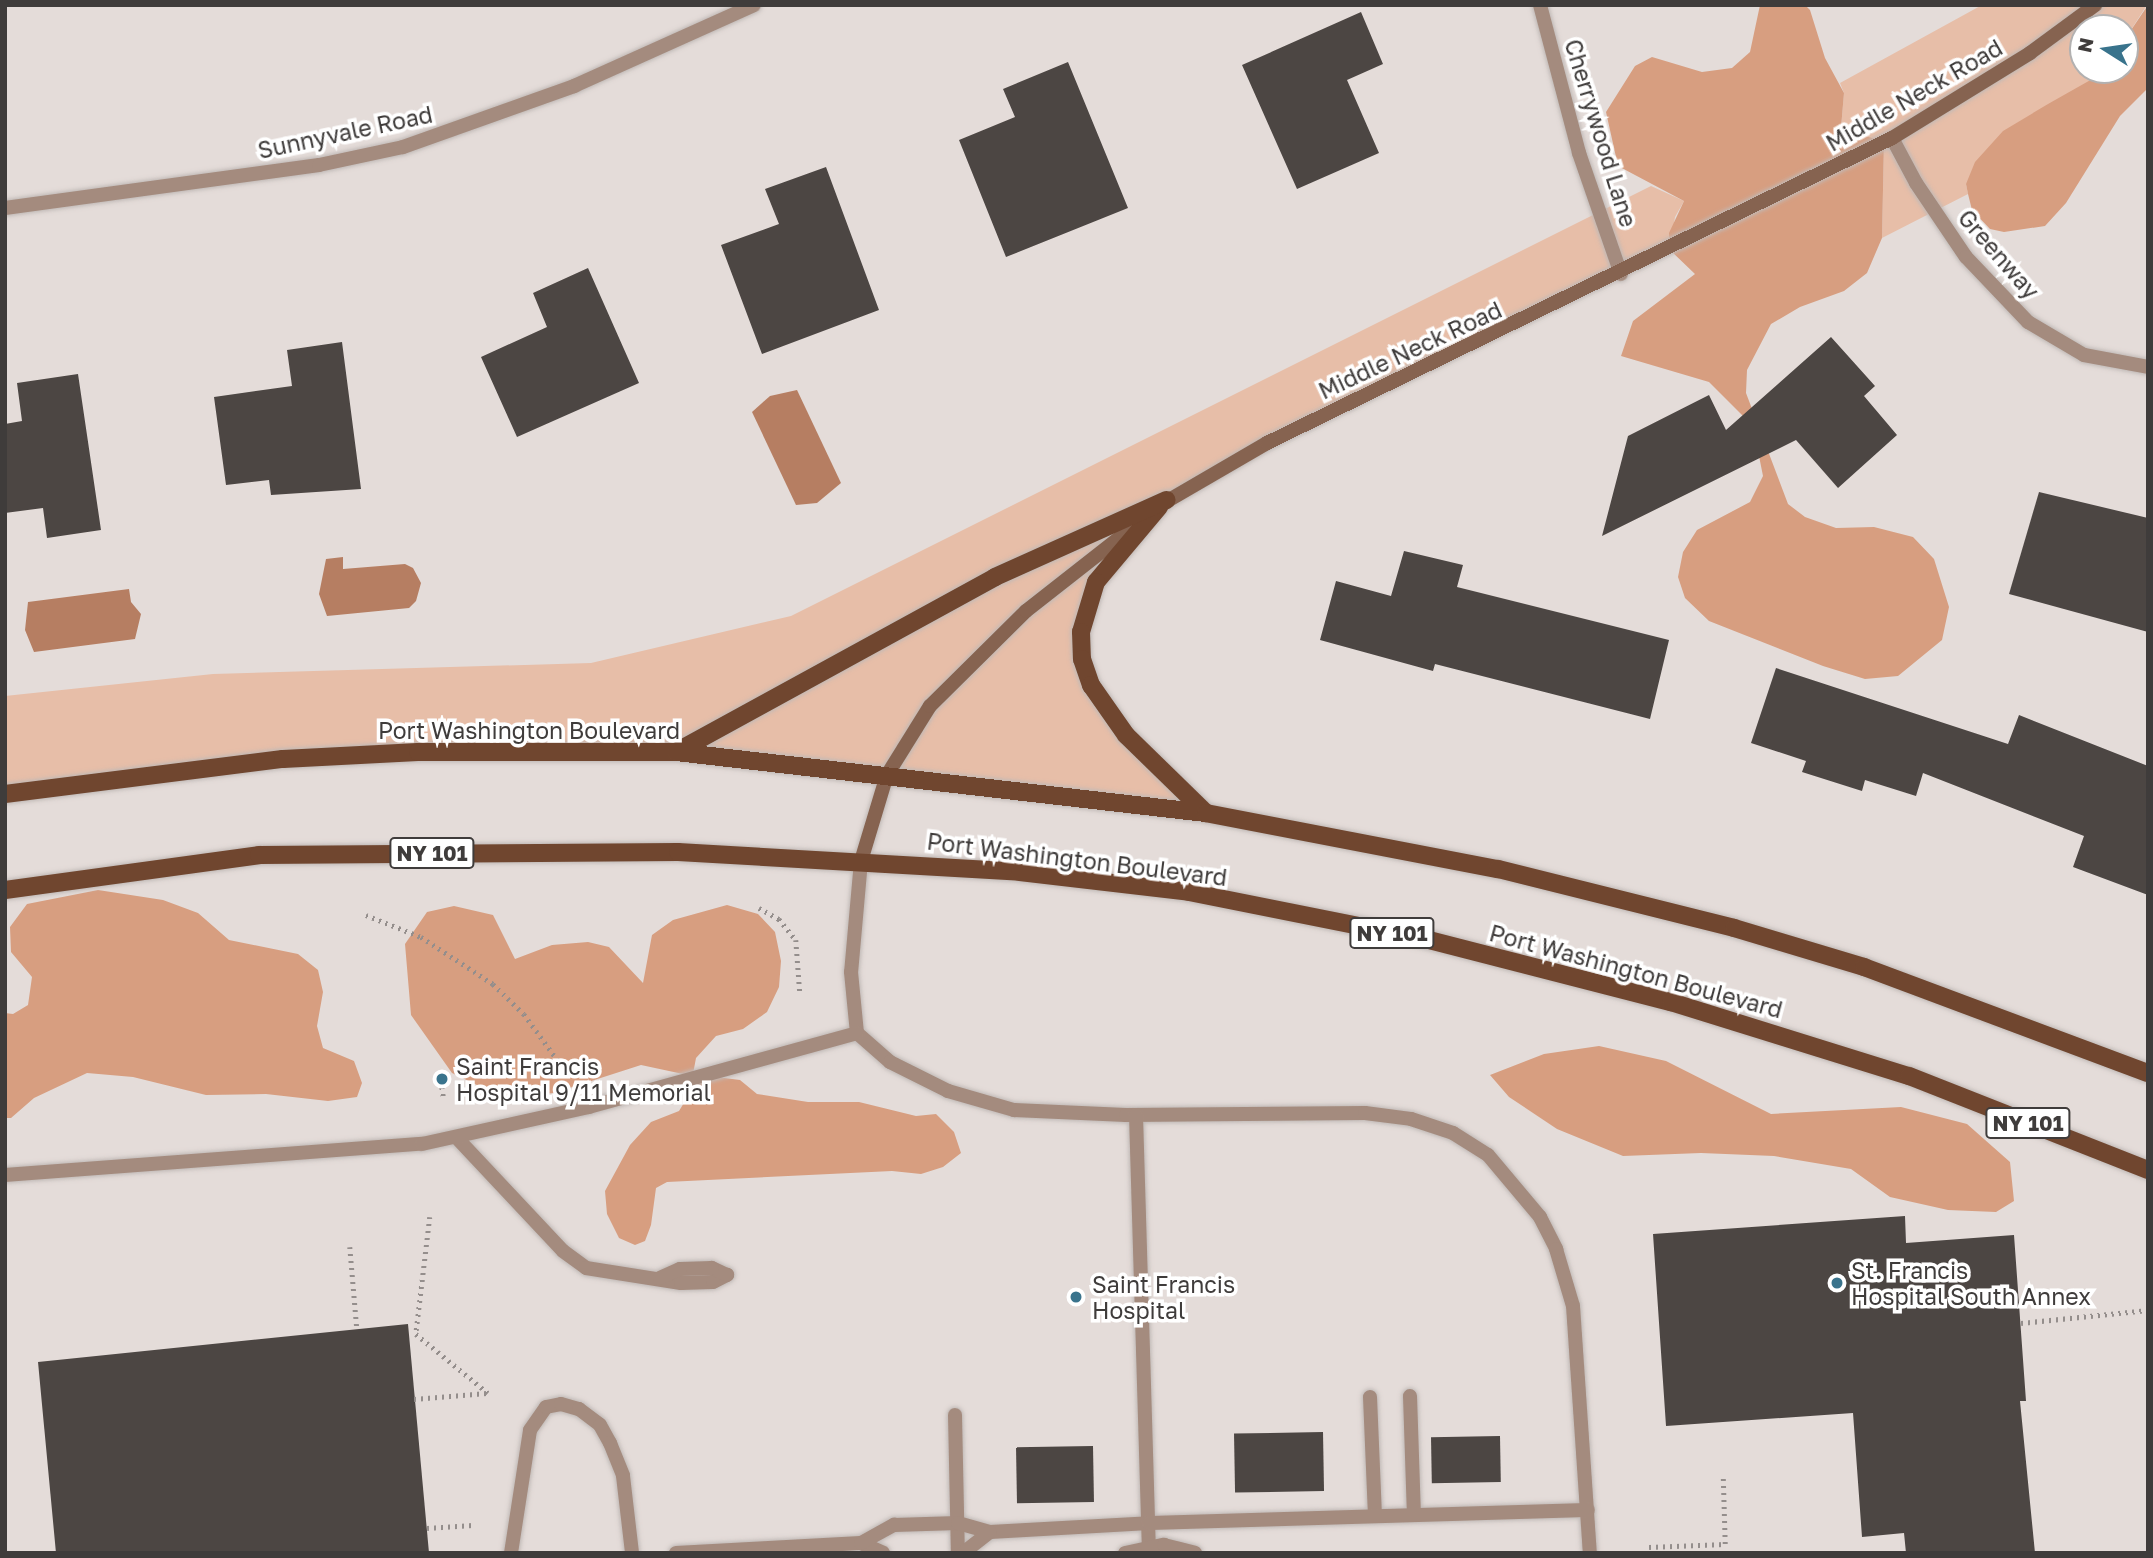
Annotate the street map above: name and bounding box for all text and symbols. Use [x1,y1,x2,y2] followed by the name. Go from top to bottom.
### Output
[2069,14,2139,84] north arrow
[1821,33,2007,157] street label: Middle Neck Road
[2072,35,2098,54] text: N
[1559,36,1643,230] street label: Cherrywood Lane
[255,100,435,164] street label: Sunnyvale Road
[1953,204,2045,304] street label: Greenway
[1314,295,1506,405] street label: Middle Neck Road
[378,716,680,744] street label: Port Washington Boulevard
[925,827,1229,891] street label: Port Washington Boulevard
[388,836,476,870] road number: NY 101
[1348,916,1436,950] road number: NY 101
[1487,919,1785,1023] street label: Port Washington Boulevard
[456,1052,711,1106] place label: Saint Francis Hospital 9/11 Memorial
[434,1071,450,1087] marker: Saint Francis Hospital 9/11 Memorial
[1984,1106,2072,1140] road number: NY 101
[1851,1256,2091,1310] place label: St. Francis Hospital South Annex
[1092,1270,1235,1324] place label: Saint Francis Hospital
[1829,1275,1845,1291] marker: St. Francis Hospital South Annex
[1066,1287,1086,1307] marker: Saint Francis Hospital

